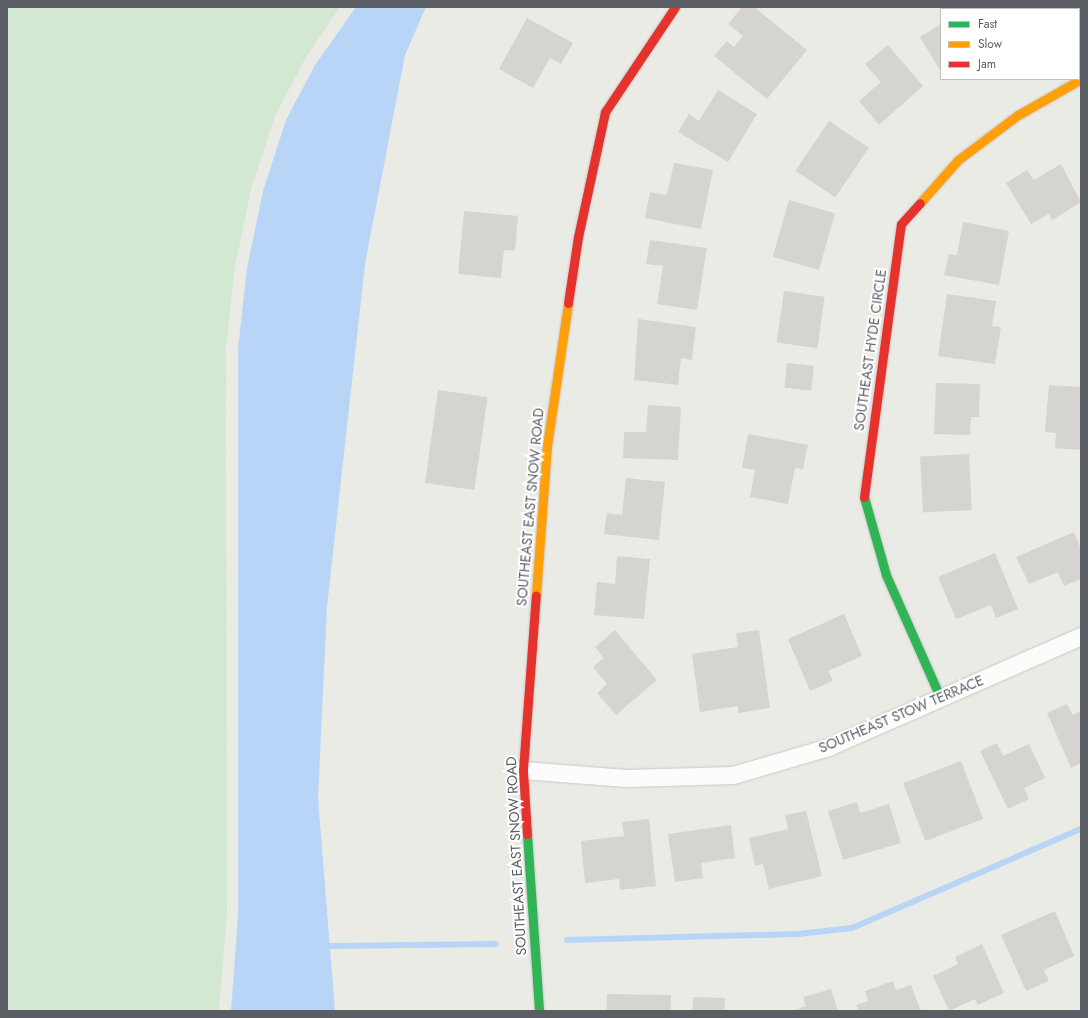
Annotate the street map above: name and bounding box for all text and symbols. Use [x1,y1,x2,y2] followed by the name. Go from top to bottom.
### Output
[940,8,1080,80] legend
[978,15,997,33] text: Fast
[978,35,1002,53] text: Slow
[978,55,996,73] text: Jam
[850,268,890,432] street label: SOUTHEAST HYDE CIRCLE
[513,407,547,607] street label: SOUTHEAST EAST SNOW ROAD
[816,672,986,756] street label: SOUTHEAST STOW TERRACE
[502,756,530,956] street label: SOUTHEAST EAST SNOW ROAD

